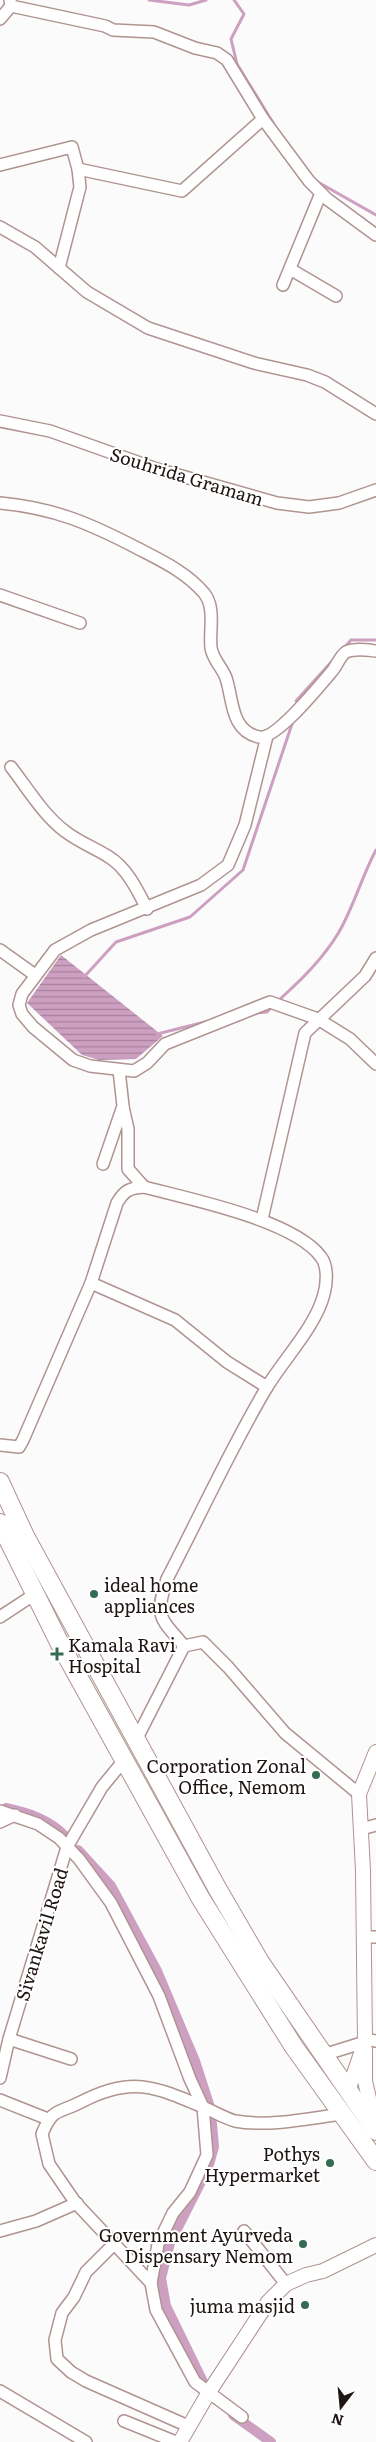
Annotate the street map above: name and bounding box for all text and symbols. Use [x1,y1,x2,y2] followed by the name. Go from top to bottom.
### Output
[107,440,267,512] street label: Souhrida Gramam
[104,1571,198,1619] place label: ideal home appliances
[88,1588,100,1600] marker: ideal home appliances
[68,1631,176,1679] place label: Kamala Ravi Hospital
[50,1647,64,1661] marker: Kamala Ravi Hospital
[146,1752,306,1800] place label: Corporation Zonal Office, Nemom
[310,1769,322,1781] marker: Corporation Zonal Office, Nemom
[8,1864,74,2004] street label: Sivankavil Road
[204,2140,321,2188] place label: Pothys Hypermarket
[324,2157,336,2169] marker: Pothys Hypermarket
[99,2221,293,2269] place label: Government Ayurveda Dispensary Nemom
[297,2238,309,2250] marker: Government Ayurveda Dispensary Nemom
[190,2292,295,2319] place label: juma masjid
[299,2299,311,2311] marker: juma masjid
[316,2382,366,2432] north arrow
[328,2409,346,2432] text: N

